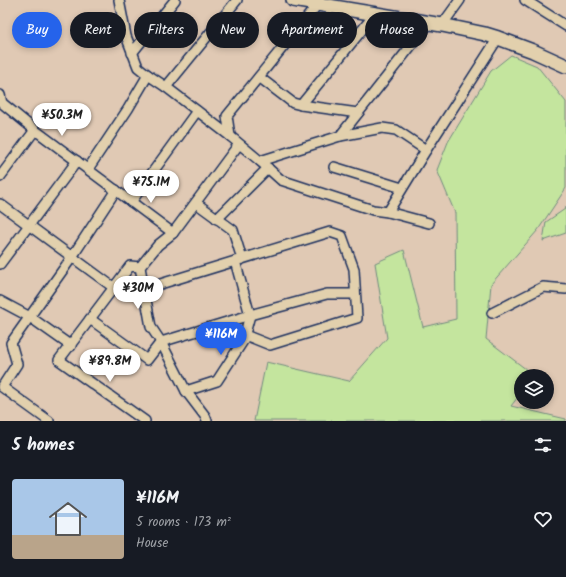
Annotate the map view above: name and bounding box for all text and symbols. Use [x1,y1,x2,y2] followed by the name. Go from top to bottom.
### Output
[12,12,62,48] chip: Buy
[70,12,126,48] chip: Rent
[134,12,198,48] chip: Filters
[206,12,259,48] chip: New
[267,12,357,48] chip: Apartment
[365,12,428,48] chip: House
[29,103,95,137] pin: ¥50.3M
[41,105,83,126] text: ¥50.3M
[118,170,184,204] pin: ¥75.1M
[132,172,170,193] text: ¥75.1M
[114,276,162,310] pin: ¥30M
[122,278,154,299] text: ¥30M
[193,322,249,356] pin: ¥116M
[205,324,237,345] text: ¥116M
[77,349,143,383] pin: ¥89.8M
[89,351,131,372] text: ¥89.8M
[514,369,554,409] map controls
[514,369,554,409] button: layers
[12,432,75,459] text: 5 homes
[532,434,554,456] icon: filters
[136,485,179,512] text: ¥116M
[44,495,92,543] icon: home
[532,508,554,530] icon: heart
[136,512,231,533] text: 5 rooms · 173 m²
[136,533,168,554] text: House

